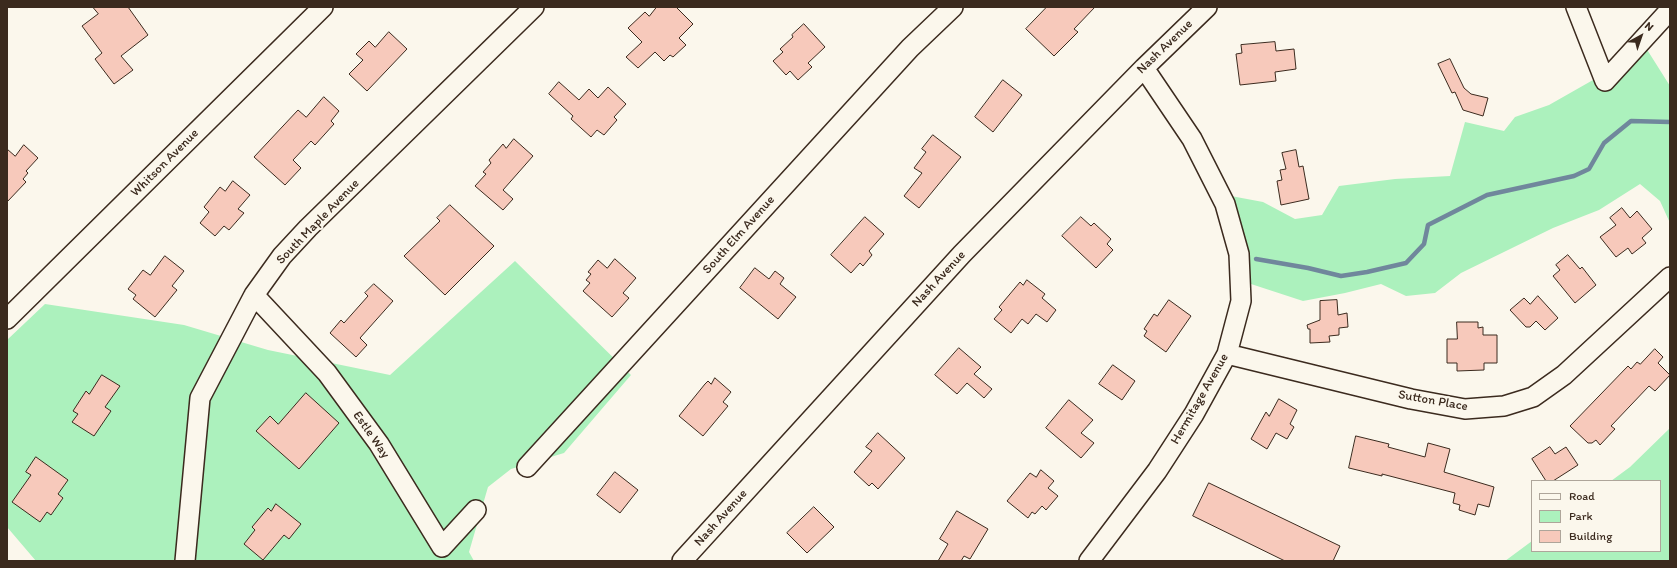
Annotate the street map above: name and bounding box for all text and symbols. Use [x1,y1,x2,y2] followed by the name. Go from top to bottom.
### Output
[1621,16,1661,56] north arrow
[1134,17,1196,77] street label: Nash Avenue
[1642,19,1656,34] text: N
[128,126,202,200] street label: Whitson Avenue
[273,176,363,268] street label: South Maple Avenue
[700,192,778,278] street label: South Elm Avenue
[909,248,969,310] street label: Nash Avenue
[1168,351,1232,447] street label: Hermitage Avenue
[1397,387,1469,415] street label: Sutton Place
[349,408,393,462] street label: Estle Way
[1531,480,1661,552] legend
[691,486,751,550] street label: Nash Avenue
[1569,489,1595,503] text: Road
[1569,509,1593,523] text: Park
[1569,529,1612,543] text: Building

